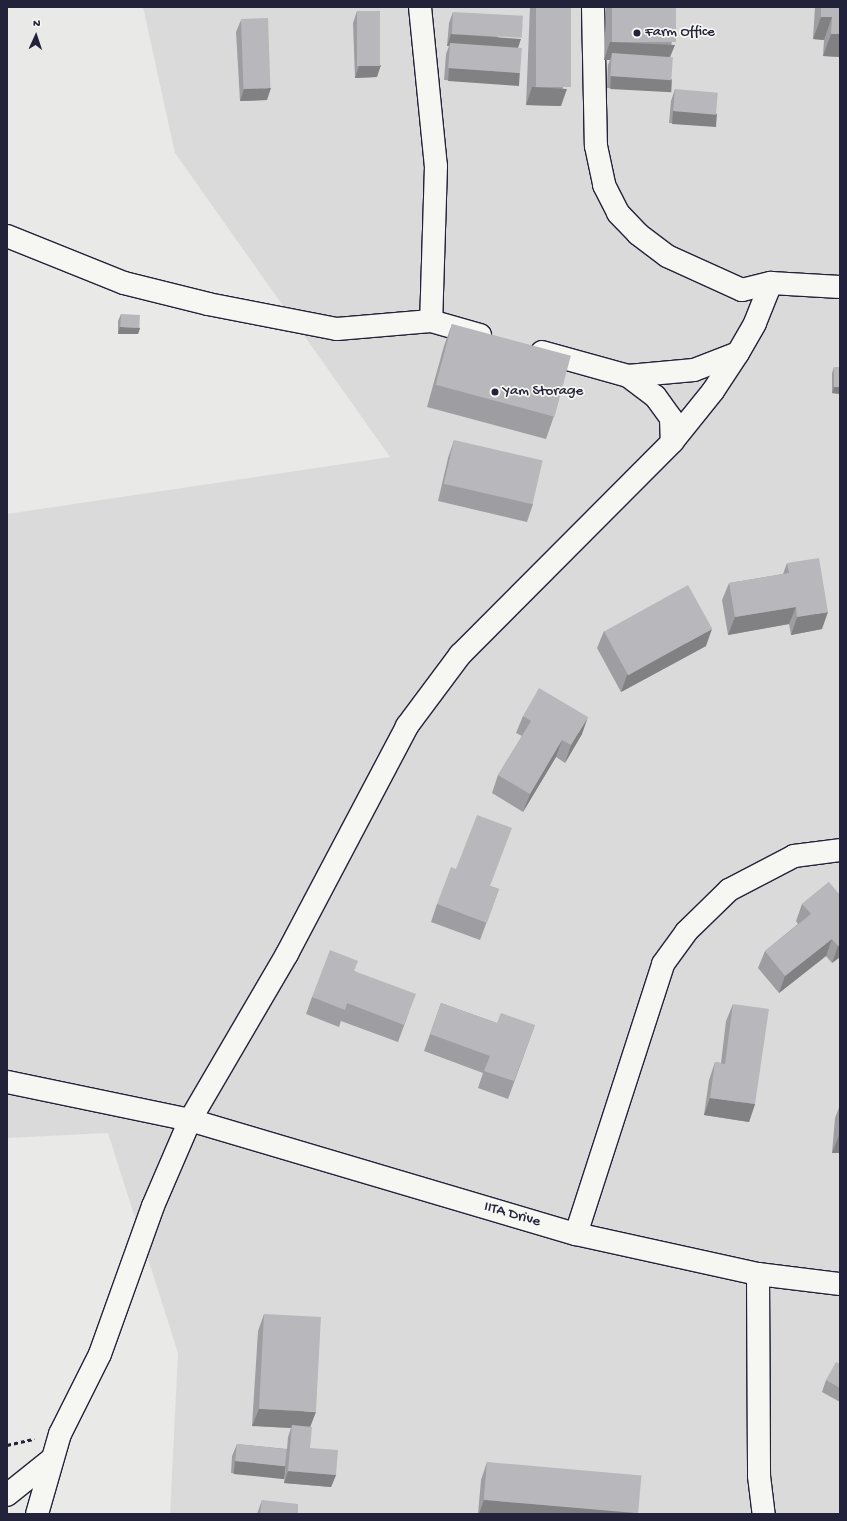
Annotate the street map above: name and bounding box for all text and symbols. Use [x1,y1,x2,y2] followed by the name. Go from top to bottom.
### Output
[16,16,56,56] north arrow
[33,18,41,30] text: N
[645,24,715,42] place label: Farm Office
[632,28,642,38] marker: Farm Office
[503,383,583,401] place label: Yam Storage
[490,387,500,397] marker: Yam Storage
[482,1198,542,1232] street label: IITA Drive

